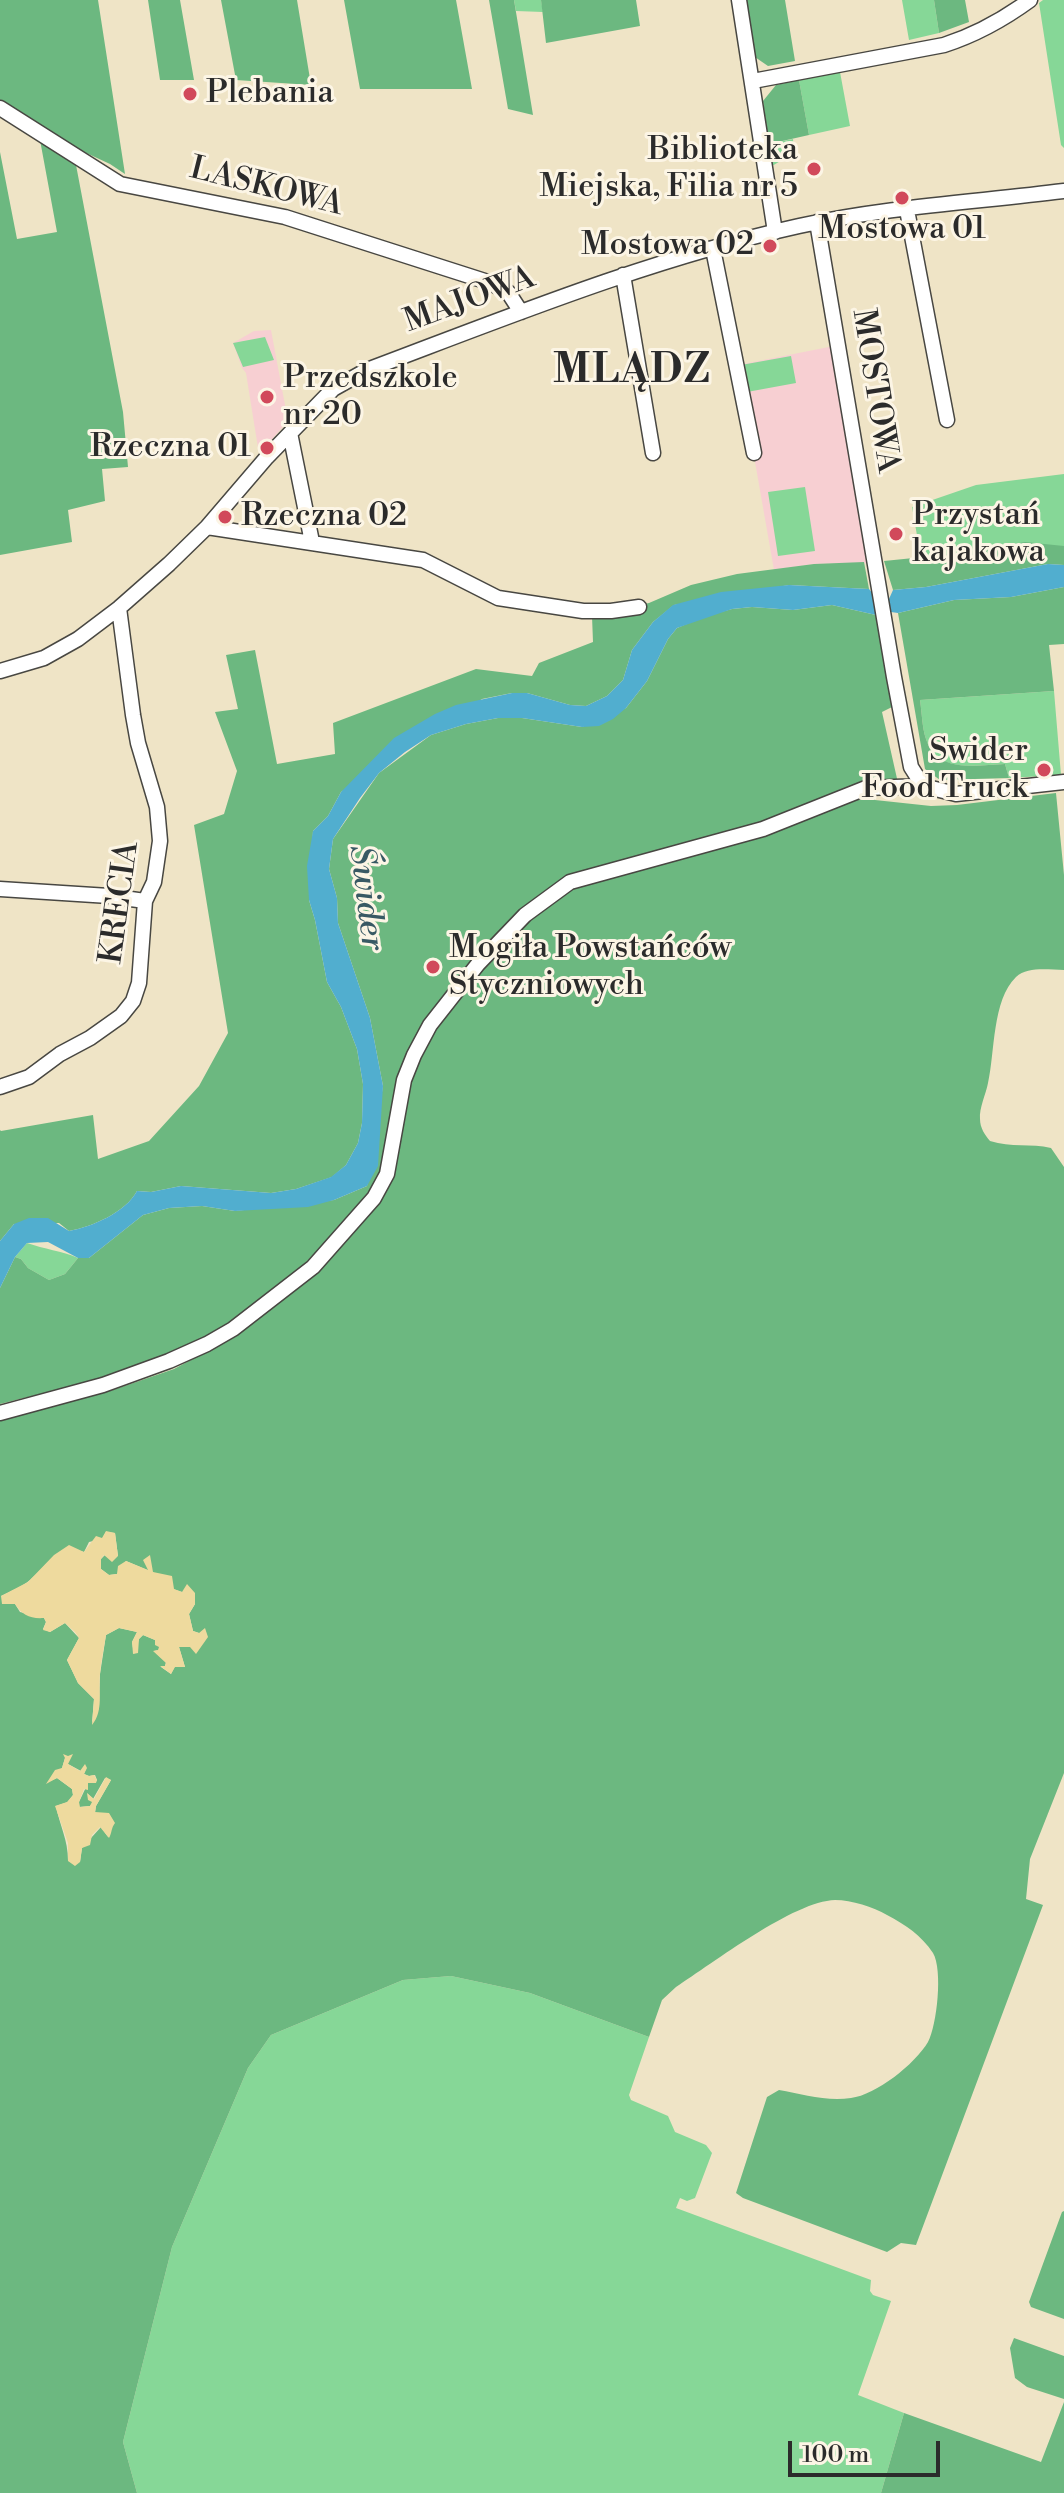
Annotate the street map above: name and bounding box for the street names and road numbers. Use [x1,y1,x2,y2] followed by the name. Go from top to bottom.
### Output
[186,150,346,226] street label: LASKOWA
[399,260,541,342] street label: MAJOWA
[842,306,906,476] street label: MOSTOWA
[93,839,149,967] street label: KRECIA

